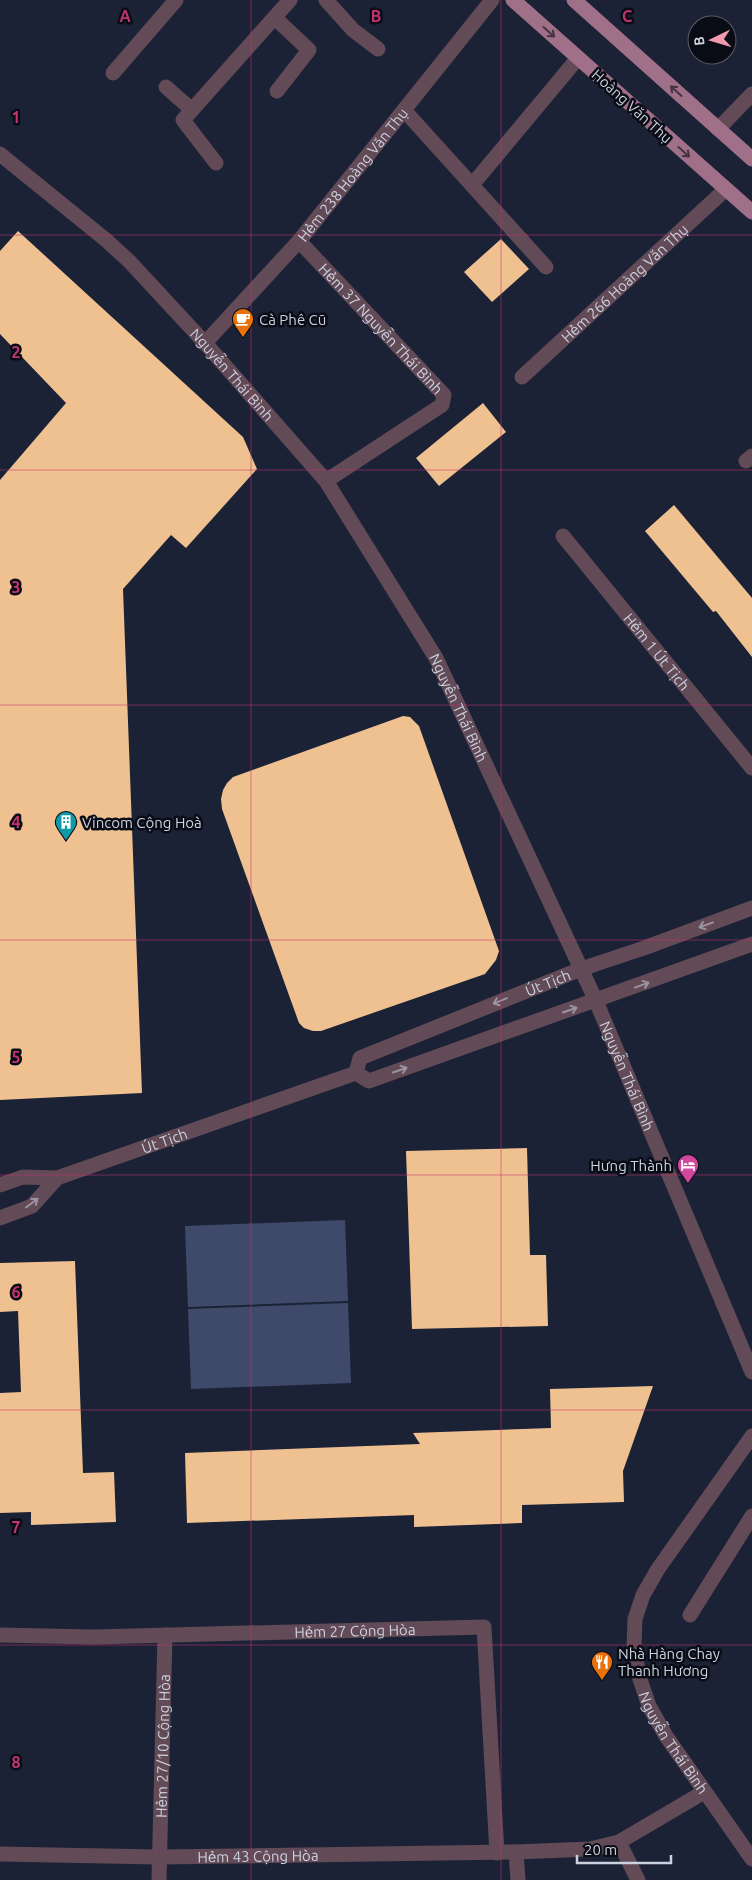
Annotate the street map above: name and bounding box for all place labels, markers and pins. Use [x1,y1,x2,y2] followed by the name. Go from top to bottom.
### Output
[231,307,255,338] cafe icon: Cà Phê Cũ
[259,311,326,328] place label: Cà Phê Cũ
[54,810,78,841] building icon: Vincom Cộng Hoà
[82,814,202,831] place label: Vincom Cộng Hoà
[676,1153,700,1184] hotel icon: Hưng Thành
[590,1157,672,1174] place label: Hưng Thành
[618,1645,720,1679] place label: Nhà Hàng Chay Thanh Hương
[590,1650,614,1681] restaurant icon: Nhà Hàng Chay Thanh Hương

